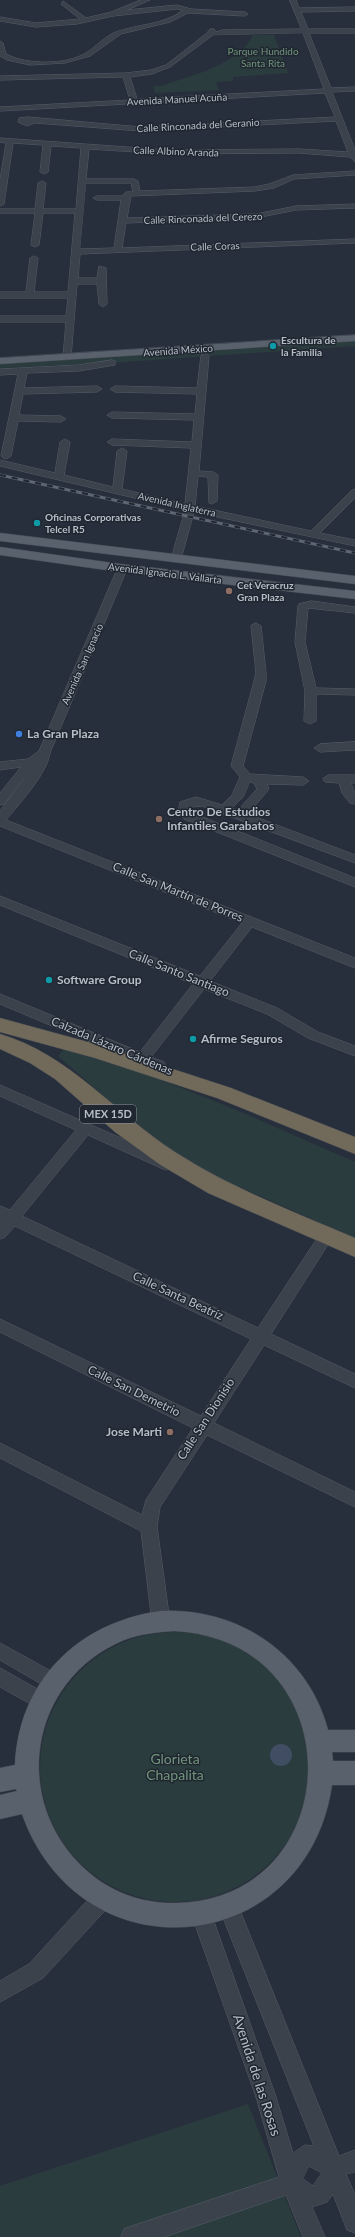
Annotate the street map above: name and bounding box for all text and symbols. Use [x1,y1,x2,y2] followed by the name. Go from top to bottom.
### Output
[227,45,299,69] park label: Parque Hundido Santa Rita
[127,90,227,108] street label: Avenida Manuel Acuña
[136,116,260,134] street label: Calle Rinconada del Geranio
[133,144,219,158] street label: Calle Albino Aranda
[143,210,263,226] street label: Calle Rinconada del Cerezo
[190,239,240,253] street label: Calle Coras
[281,334,336,358] place label: Escultura de la Familia
[268,341,278,351] marker: Escultura de la Familia
[143,342,214,358] street label: Avenida México
[137,489,217,519] street label: Avenida Inglaterra
[45,511,142,535] place label: Oficinas Corporativas Telcel R5
[32,518,42,528] marker: Oficinas Corporativas Telcel R5
[108,560,222,586] street label: Avenida Ignacio L. Vallarta
[237,579,294,603] place label: Cet Veracruz Gran Plaza
[224,586,234,596] marker: Cet Veracruz Gran Plaza
[59,621,105,706] street label: Avenida San Ignacio
[27,726,99,741] place label: La Gran Plaza
[14,729,24,739] marker: La Gran Plaza
[167,804,274,833] place label: Centro De Estudios Infantiles Garabatos
[154,814,164,824] marker: Centro De Estudios Infantiles Garabatos
[111,858,246,925] street label: Calle San Martín de Porres
[127,945,232,1000] street label: Calle Santo Santiago
[57,972,142,987] place label: Software Group
[44,975,54,985] marker: Software Group
[49,1013,175,1078] street label: Calzada Lázaro Cárdenas
[200,1031,283,1046] place label: Afirme Seguros
[188,1034,198,1044] marker: Afirme Seguros
[80,1105,136,1123] road number: MEX 15D
[131,1268,226,1323] street label: Calle Santa Beatríz
[85,1362,183,1420] street label: Calle San Demetrio
[174,1375,238,1462] street label: Calle San Dionisio
[106,1424,162,1439] place label: Jose Marti
[165,1427,175,1437] marker: Jose Marti
[146,1750,204,1783] park label: Glorieta Chapalita
[230,2012,285,2138] street label: Avenida de las Rosas

